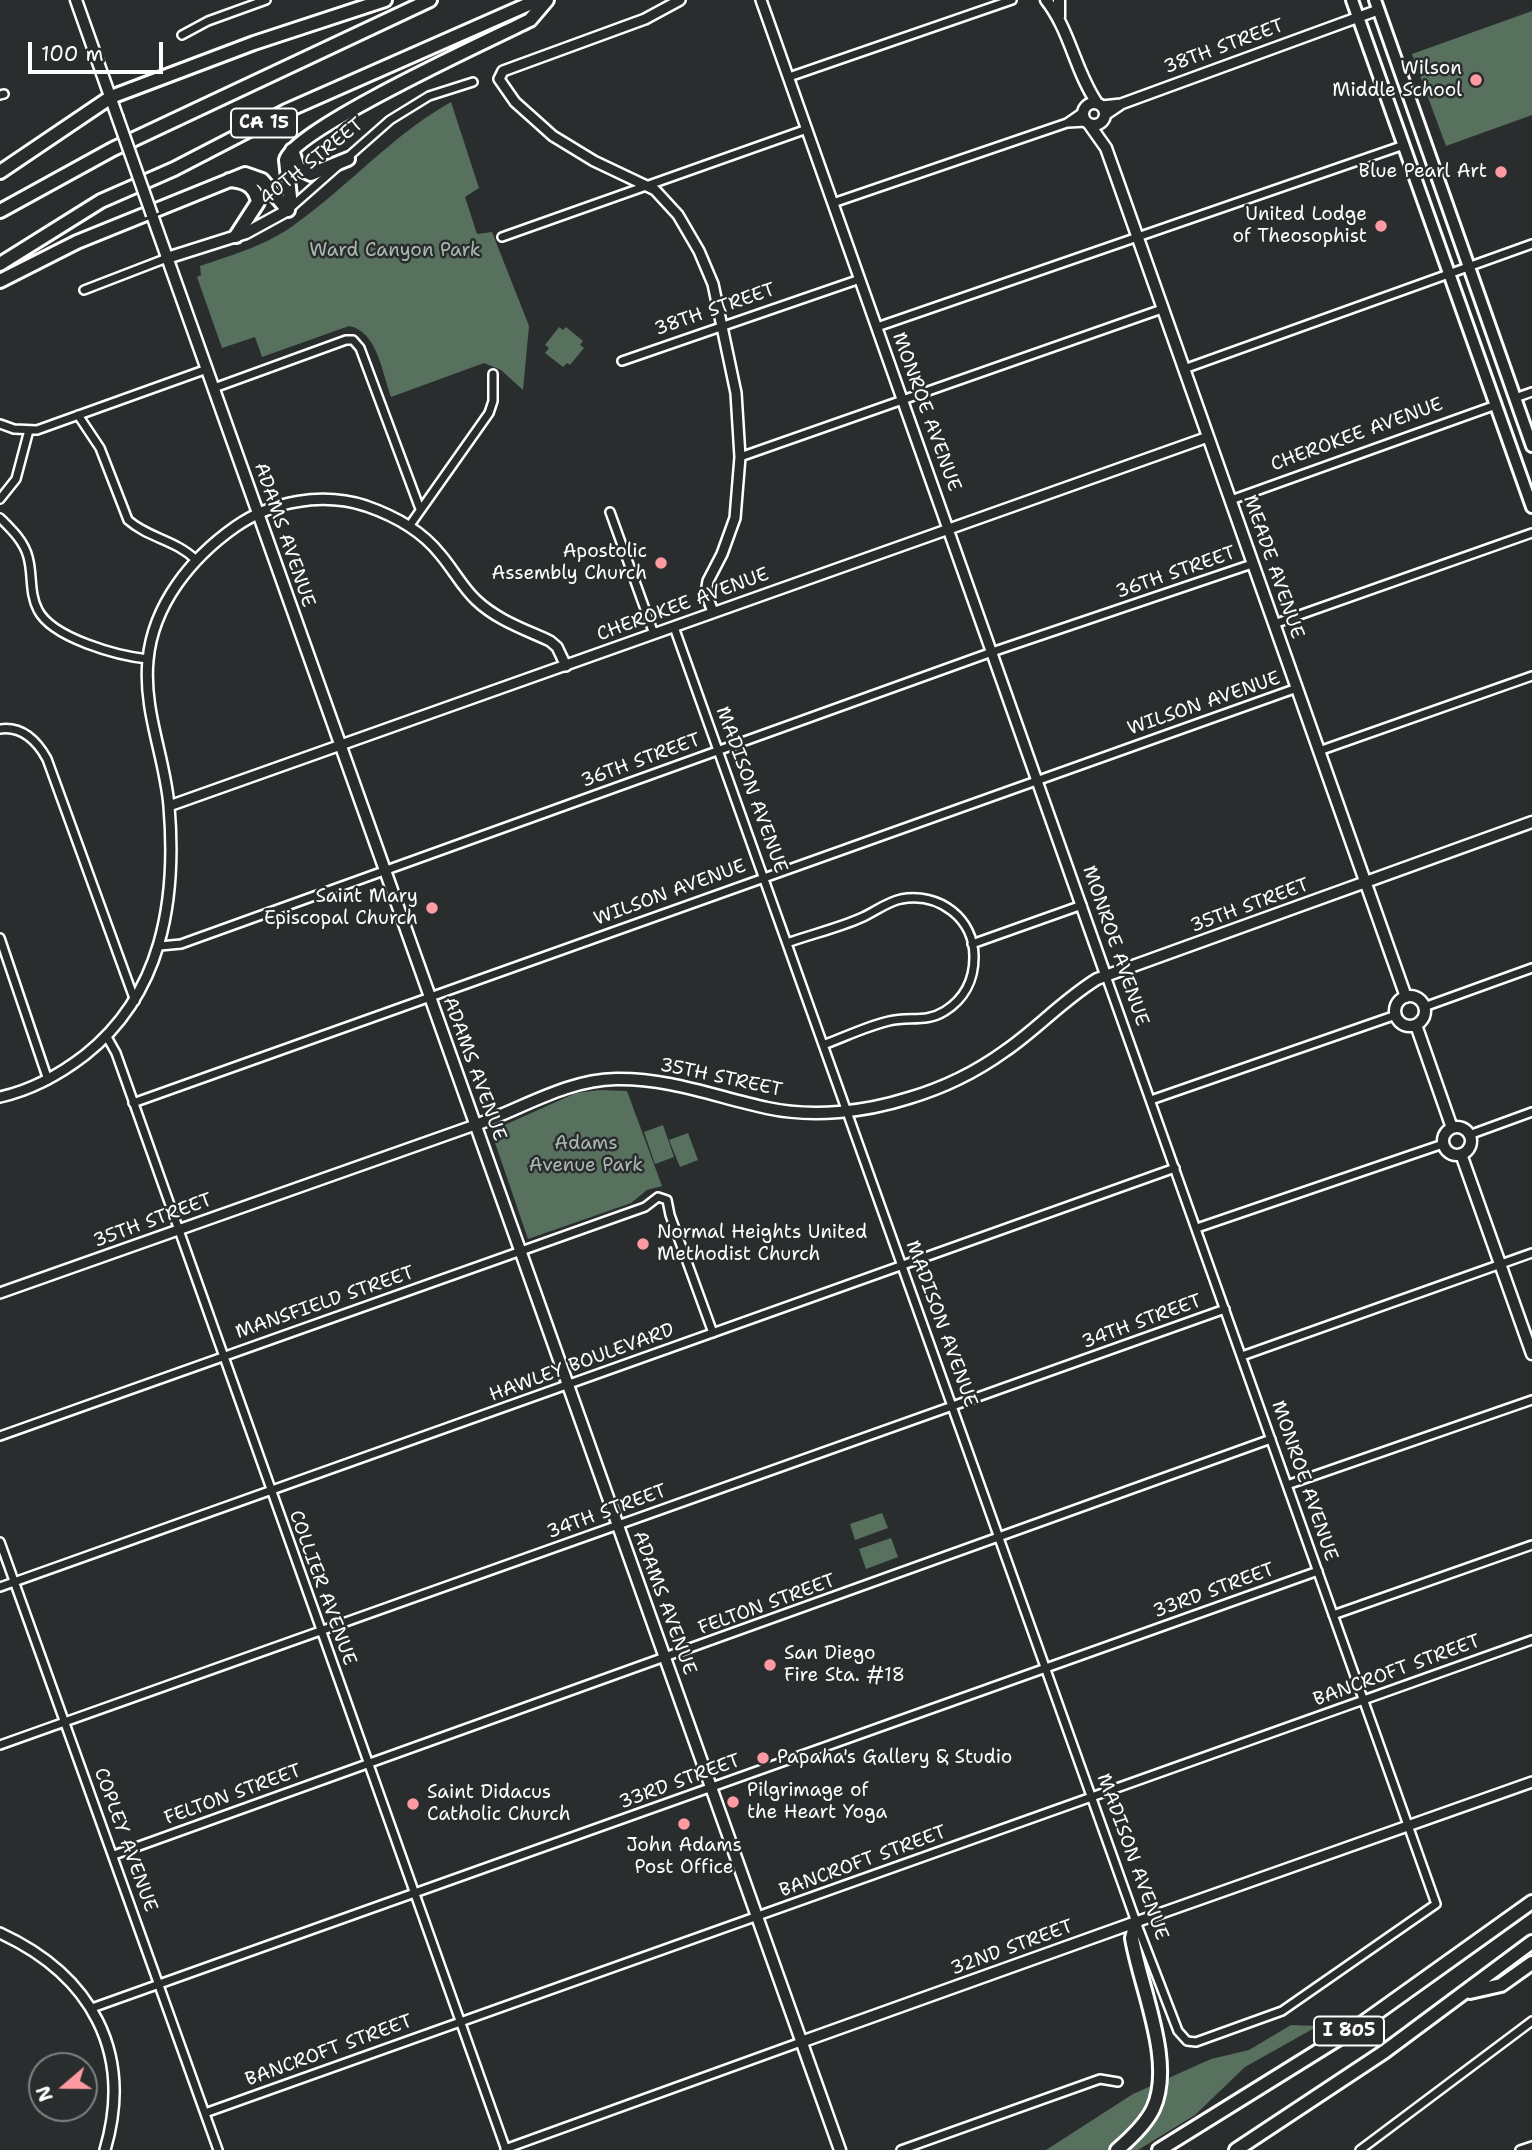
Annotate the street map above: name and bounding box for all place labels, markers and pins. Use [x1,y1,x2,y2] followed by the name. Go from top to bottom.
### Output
[1332,58,1462,102] place label: Wilson Middle School
[1468,72,1484,88] marker: Wilson Middle School
[1359,161,1487,183] place label: Blue Pearl Art
[1493,164,1509,180] marker: Blue Pearl Art
[1232,204,1367,248] place label: United Lodge of Theosophist
[1373,218,1389,234] marker: United Lodge of Theosophist
[492,541,647,585] place label: Apostolic Assembly Church
[653,555,669,571] marker: Apostolic Assembly Church
[264,886,418,930] place label: Saint Mary Episcopal Church
[424,900,440,916] marker: Saint Mary Episcopal Church
[657,1222,867,1266] place label: Normal Heights United Methodist Church
[635,1236,651,1252] marker: Normal Heights United Methodist Church
[784,1643,905,1687] place label: San Diego Fire Sta. #18
[762,1657,778,1673] marker: San Diego Fire Sta. #18
[777,1747,1012,1769] place label: Papaha's Gallery & Studio
[755,1750,771,1766] marker: Papaha's Gallery & Studio
[747,1780,887,1824] place label: Pilgrimage of the Heart Yoga
[427,1782,571,1826] place label: Saint Didacus Catholic Church
[725,1794,741,1810] marker: Pilgrimage of the Heart Yoga
[405,1796,421,1812] marker: Saint Didacus Catholic Church
[676,1816,692,1832] marker: John Adams Post Office
[626,1835,742,1879] place label: John Adams Post Office

